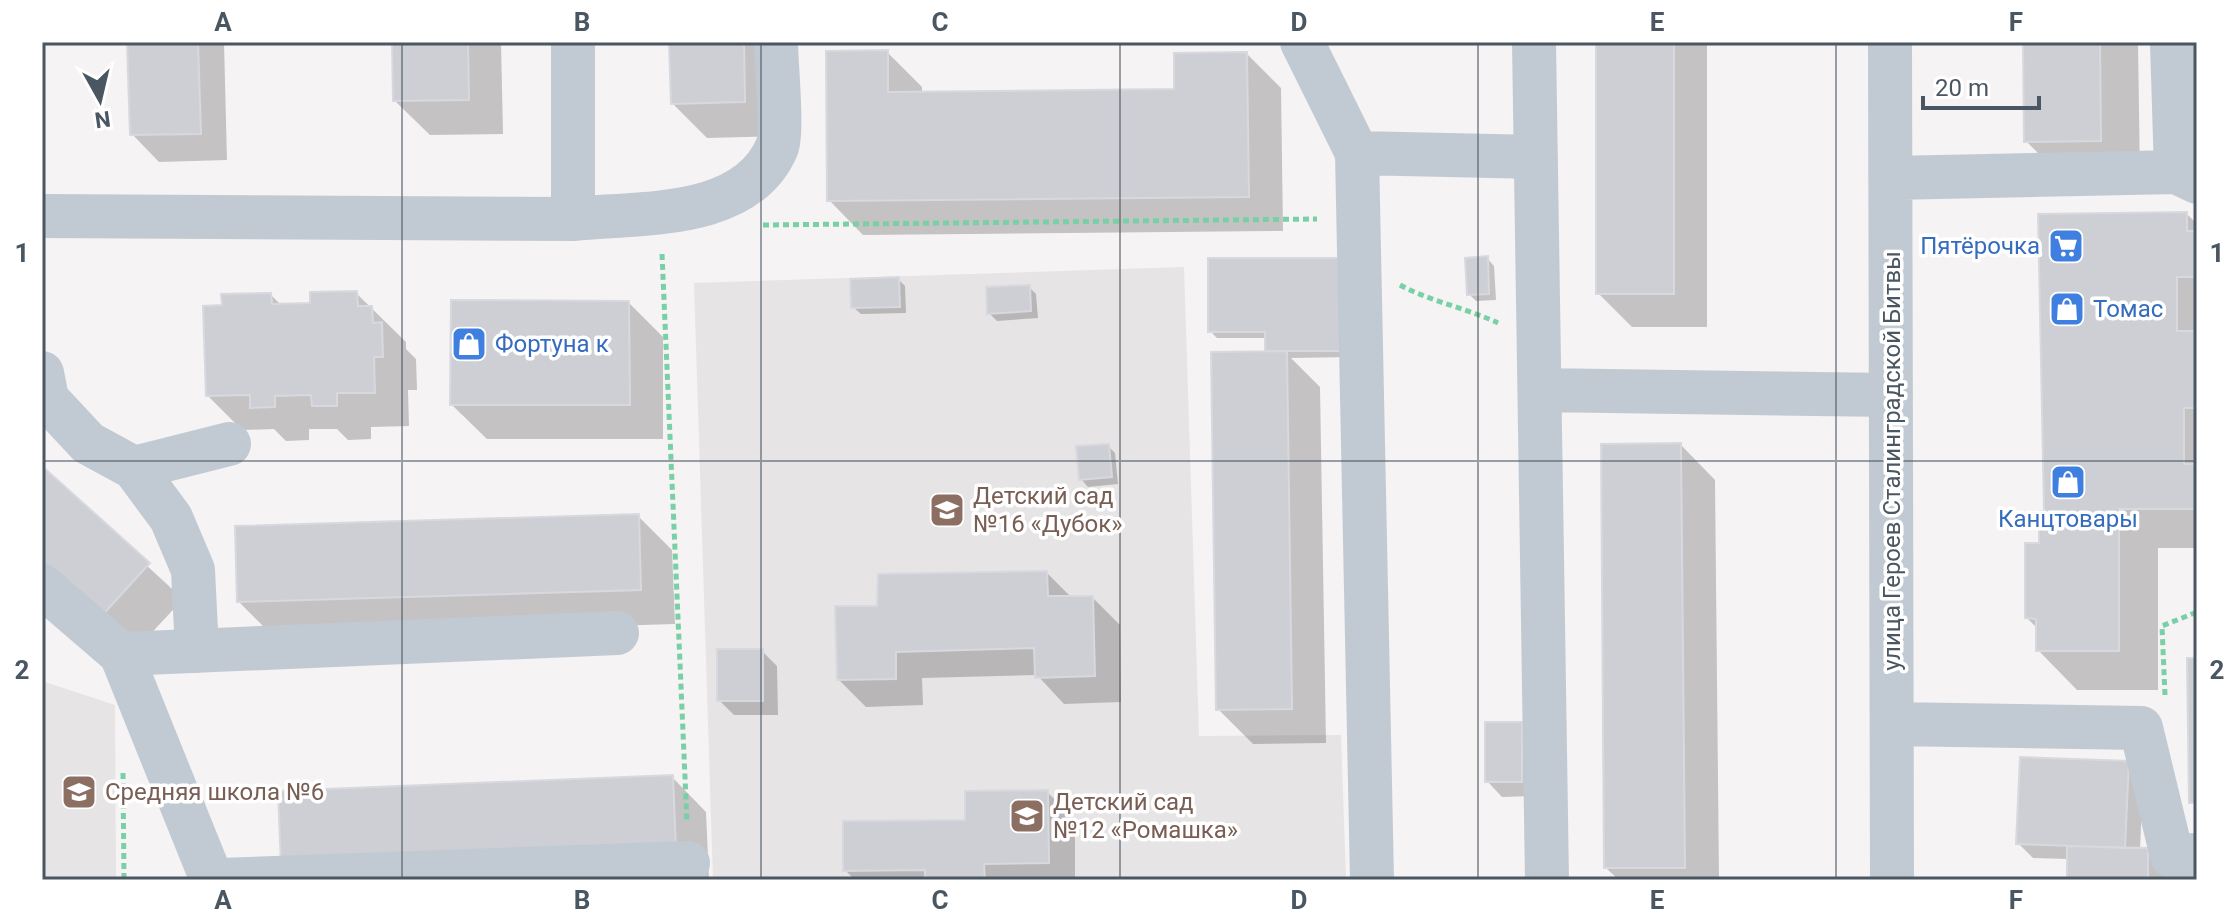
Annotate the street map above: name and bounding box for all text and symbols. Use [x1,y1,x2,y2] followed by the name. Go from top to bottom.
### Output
[214,7,232,37] text: A
[574,7,590,37] text: B
[931,7,949,37] text: C
[1291,7,1307,37] text: D
[1650,7,1665,37] text: E
[2009,7,2023,37] text: F
[60,60,140,140] north arrow
[1923,60,2039,110] scale bar
[1935,74,1989,102] text: 20 m
[93,106,112,133] text: N
[2047,227,2085,265] supermarket icon: Пятёрочка
[1920,232,2040,260] place label: Пятёрочка
[15,238,29,268] text: 1
[2210,238,2224,268] text: 1
[1878,251,1906,671] street label: улица Героев Сталинградской Битвы
[2048,290,2086,328] shop icon: Томас
[2093,295,2163,323] place label: Томас
[450,325,488,363] shop icon: Фортуна к
[495,330,609,358] place label: Фортуна к
[2049,463,2087,501] shop icon: Канцтовары
[973,482,1122,538] place label: Детский сад №16 «Дубок»
[928,491,966,529] school or university icon: Детский сад №16 «Дубок»
[1998,505,2138,533] place label: Канцтовары
[15,655,29,685] text: 2
[2210,655,2224,685] text: 2
[60,773,98,811] school or university icon: Средняя школа №6
[105,778,324,806] place label: Средняя школа №6
[1053,788,1238,844] place label: Детский сад №12 «Ромашка»
[1008,797,1046,835] school or university icon: Детский сад №12 «Ромашка»
[214,885,232,915] text: A
[574,885,590,915] text: B
[931,885,949,915] text: C
[1291,885,1307,915] text: D
[1650,885,1665,915] text: E
[2009,885,2023,915] text: F

